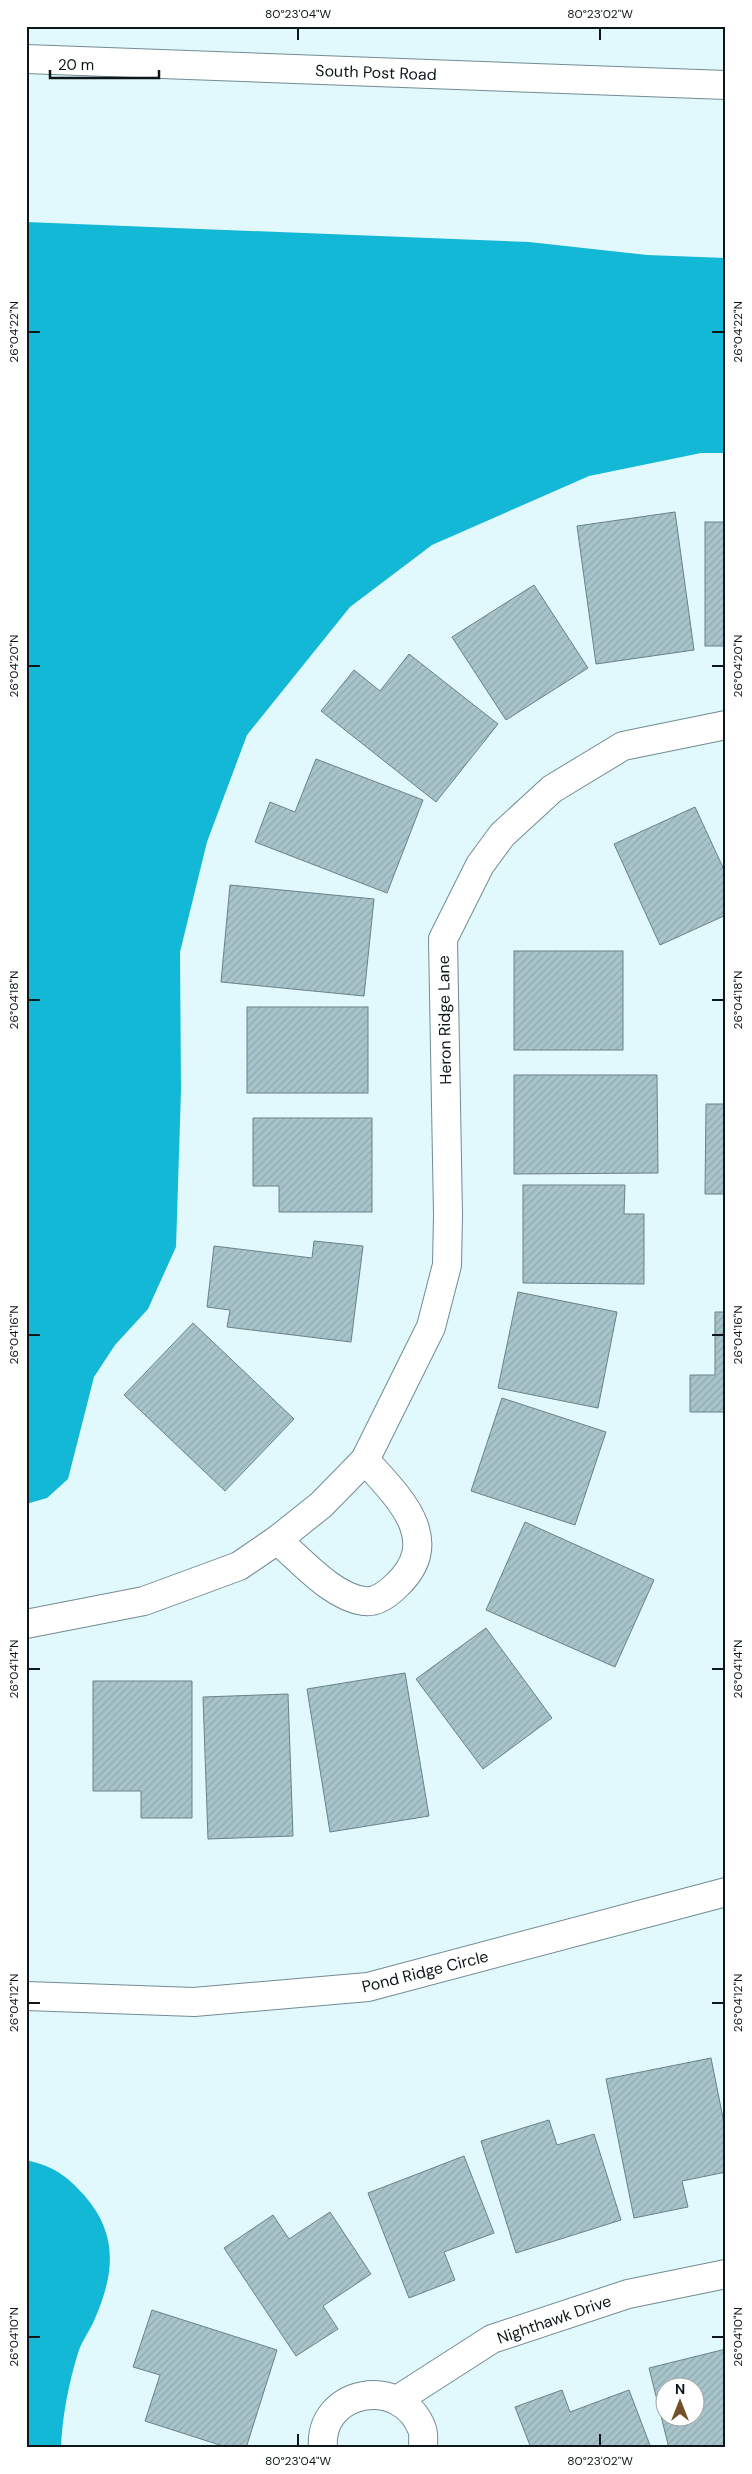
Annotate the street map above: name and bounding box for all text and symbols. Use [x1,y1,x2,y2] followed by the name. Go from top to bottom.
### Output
[265,6,331,22] text: 80°23'04"W
[567,6,633,22] text: 80°23'02"W
[50,48,159,80] scale bar
[58,55,94,75] text: 20 m
[315,60,437,85] street label: South Post Road
[6,301,22,363] text: 26°04'22"N
[730,301,746,363] text: 26°04'22"N
[6,635,22,697] text: 26°04'20"N
[730,635,746,697] text: 26°04'20"N
[433,955,456,1085] street label: Heron Ridge Lane
[6,971,22,1029] text: 26°04'18"N
[730,971,746,1029] text: 26°04'18"N
[6,1305,22,1365] text: 26°04'16"N
[730,1305,746,1365] text: 26°04'16"N
[6,1640,22,1698] text: 26°04'14"N
[730,1640,746,1698] text: 26°04'14"N
[360,1946,491,1997] street label: Pond Ridge Circle
[6,1974,22,2032] text: 26°04'12"N
[730,1974,746,2032] text: 26°04'12"N
[494,2290,614,2349] street label: Nighthawk Drive
[6,2307,22,2367] text: 26°04'10"N
[730,2307,746,2367] text: 26°04'10"N
[654,2376,704,2426] north arrow
[675,2380,685,2398] text: N
[265,2453,331,2469] text: 80°23'04"W
[567,2453,633,2469] text: 80°23'02"W

